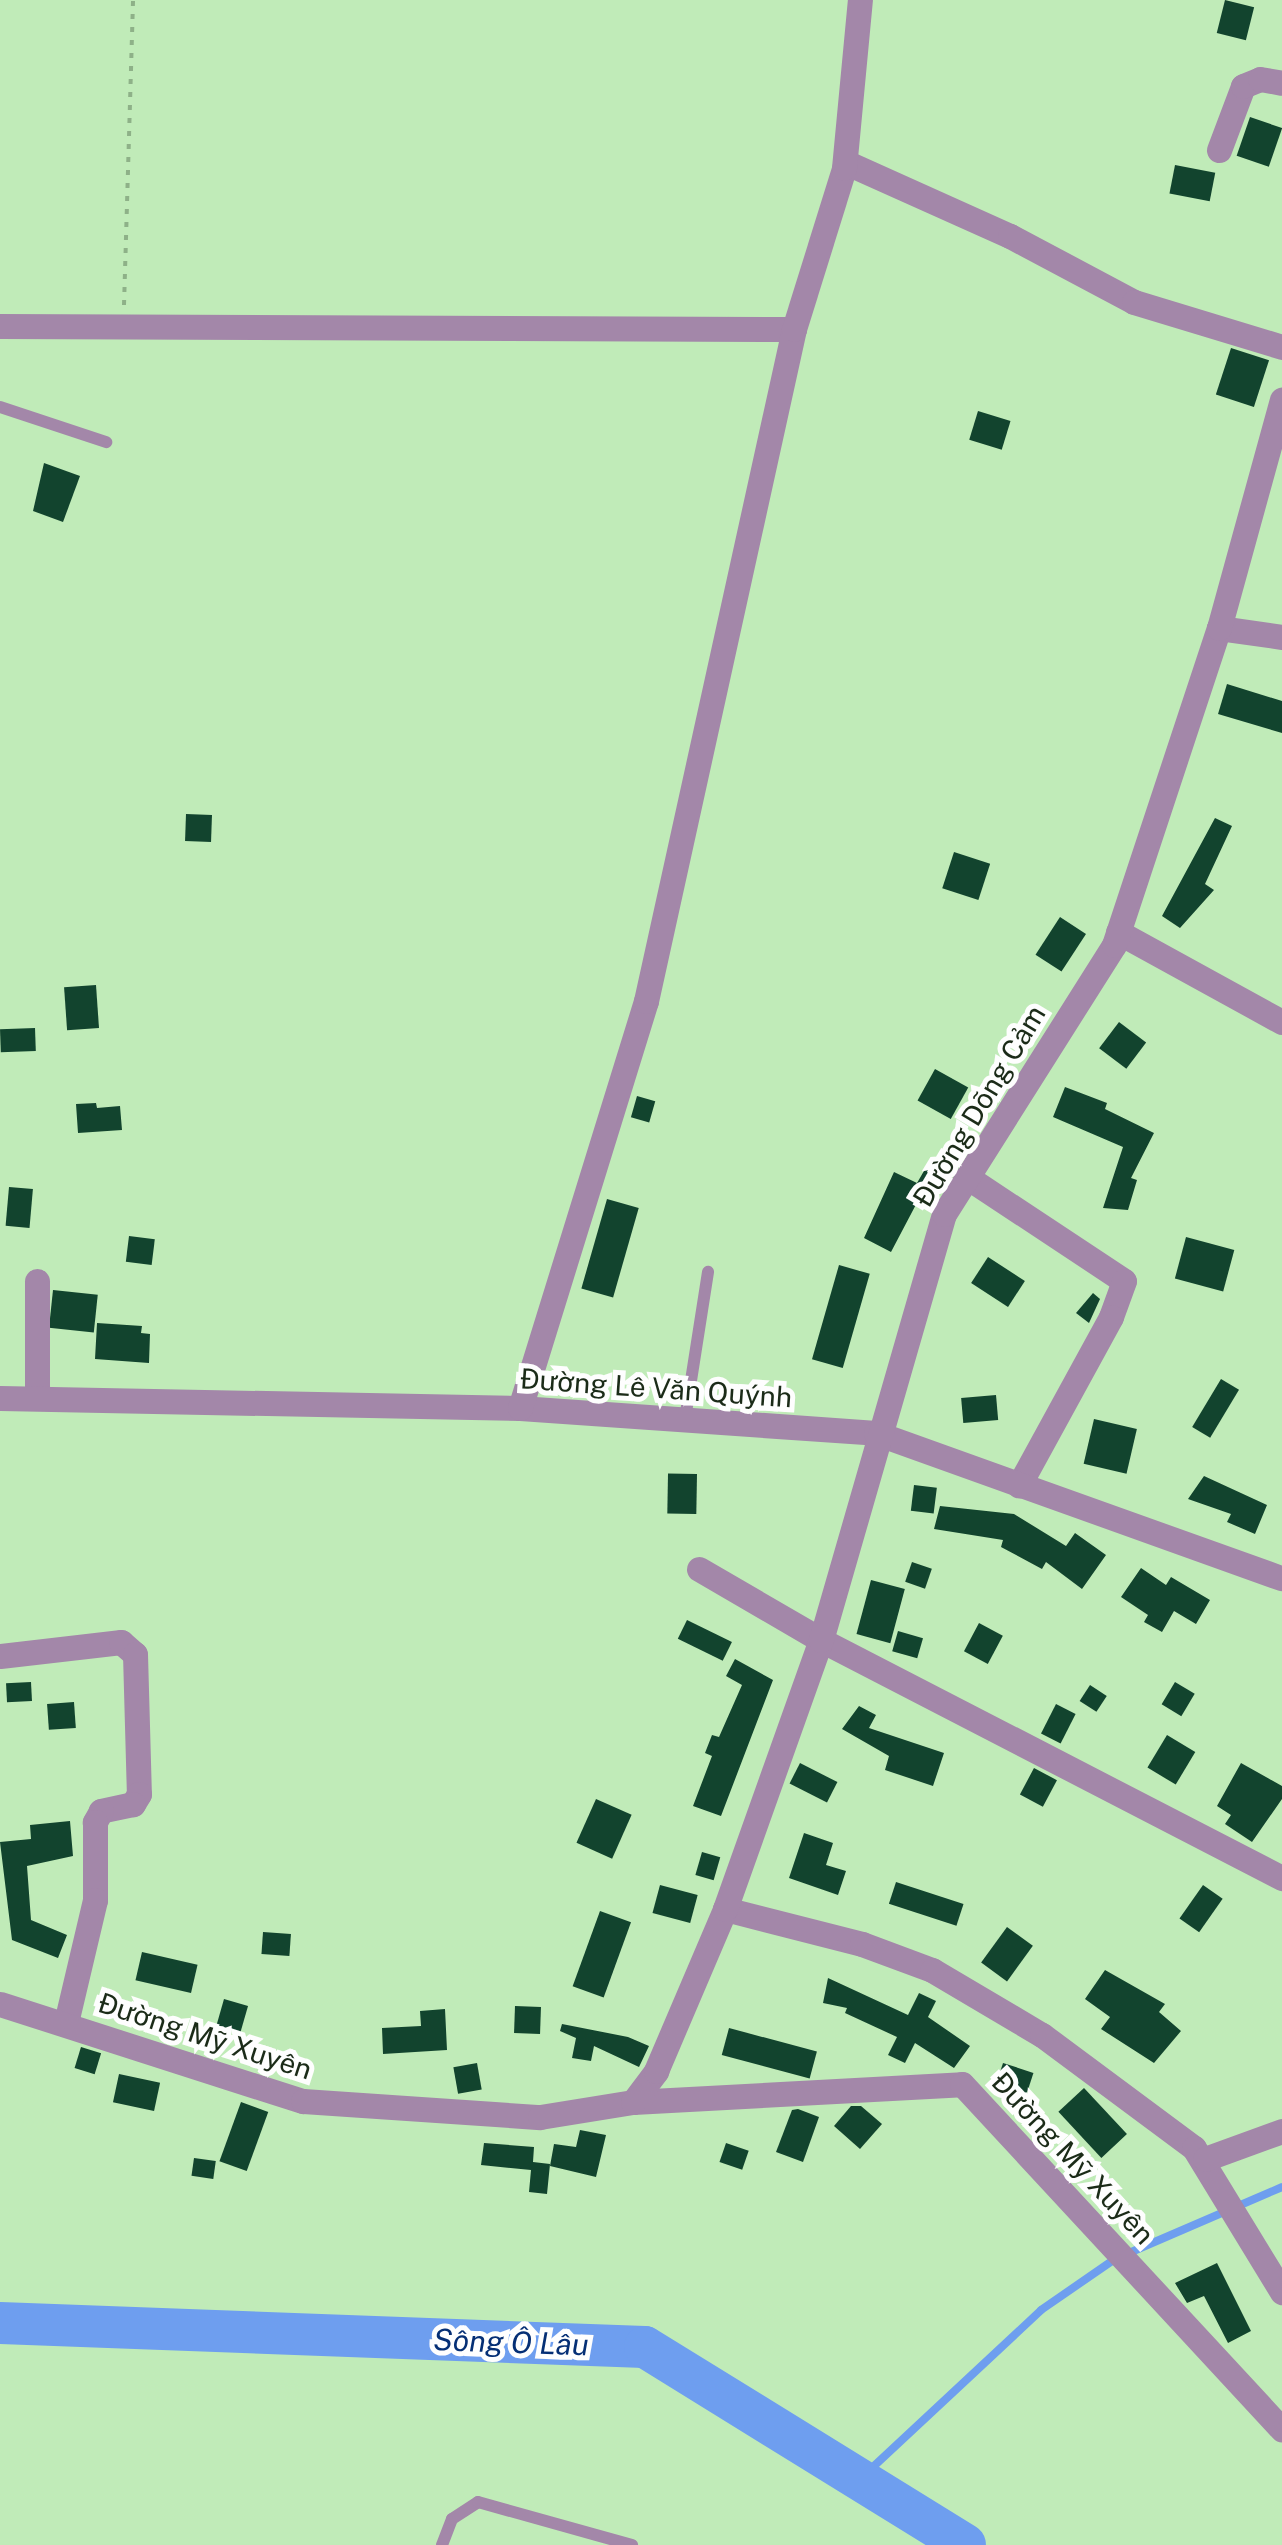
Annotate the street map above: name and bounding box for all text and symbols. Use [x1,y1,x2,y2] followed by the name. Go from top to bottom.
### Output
[906,999,1052,1213] street label: Đường Dõng Cảm
[518,1362,794,1414] street label: Đường Lê Văn Quýnh
[94,1986,316,2086] street label: Đường Mỹ Xuyên
[985,2065,1161,2251] street label: Đường Mỹ Xuyên
[433,2321,589,2363] water label: Sông Ô Lâu

